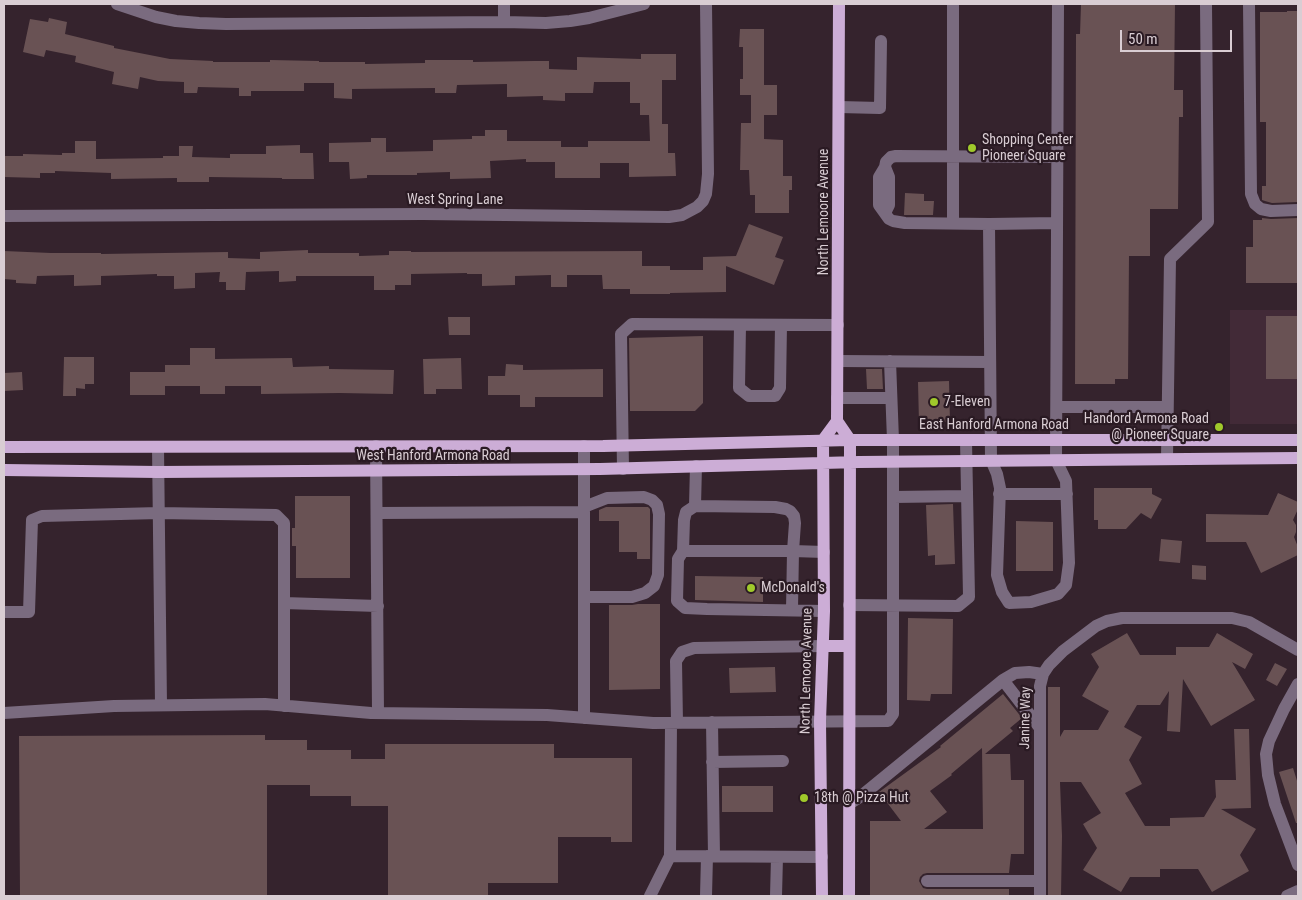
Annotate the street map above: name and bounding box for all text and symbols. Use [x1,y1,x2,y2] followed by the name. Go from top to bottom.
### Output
[1122,20,1234,52] scale bar
[1128,30,1158,48] text: 50 m
[982,132,1073,164] place label: Shopping Center Pioneer Square
[966,142,978,154] marker: Shopping Center Pioneer Square
[816,149,832,275] street label: North Lemoore Avenue
[407,192,503,208] street label: West Spring Lane
[944,394,990,410] place label: 7-Eleven
[928,396,940,408] marker: 7-Eleven
[1084,411,1209,444] place label: Handord Armona Road @ Pioneer Square
[919,417,1069,433] street label: East Hanford Armona Road
[1213,421,1225,433] marker: Handord Armona Road @ Pioneer Square
[356,448,510,464] street label: West Hanford Armona Road
[761,580,825,596] place label: McDonald's
[745,582,757,594] marker: McDonald's
[797,608,817,734] street label: North Lemoore Avenue
[1017,686,1035,750] street label: Janine Way
[814,790,909,806] place label: 18th @ Pizza Hut
[798,792,810,804] marker: 18th @ Pizza Hut

